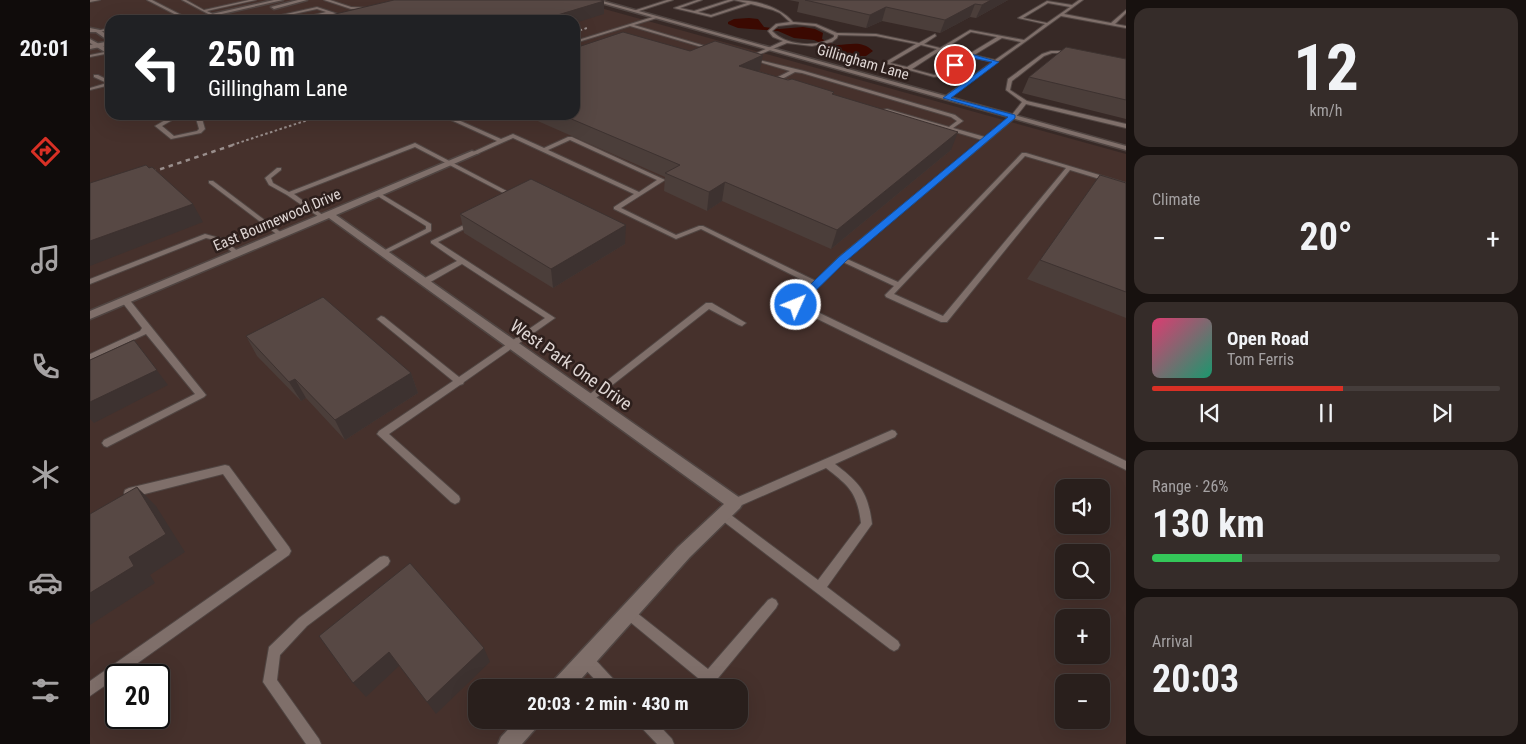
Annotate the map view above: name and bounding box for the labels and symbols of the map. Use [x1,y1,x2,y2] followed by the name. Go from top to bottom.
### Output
[815,40,911,84] street label: Gillingham Lane
[934,44,976,86] pin
[211,185,343,255] street label: East Bournewood Drive
[769,278,821,330] position arrow
[506,315,636,414] street label: West Park One Drive
[105,664,170,729] speed limit sign: 20

